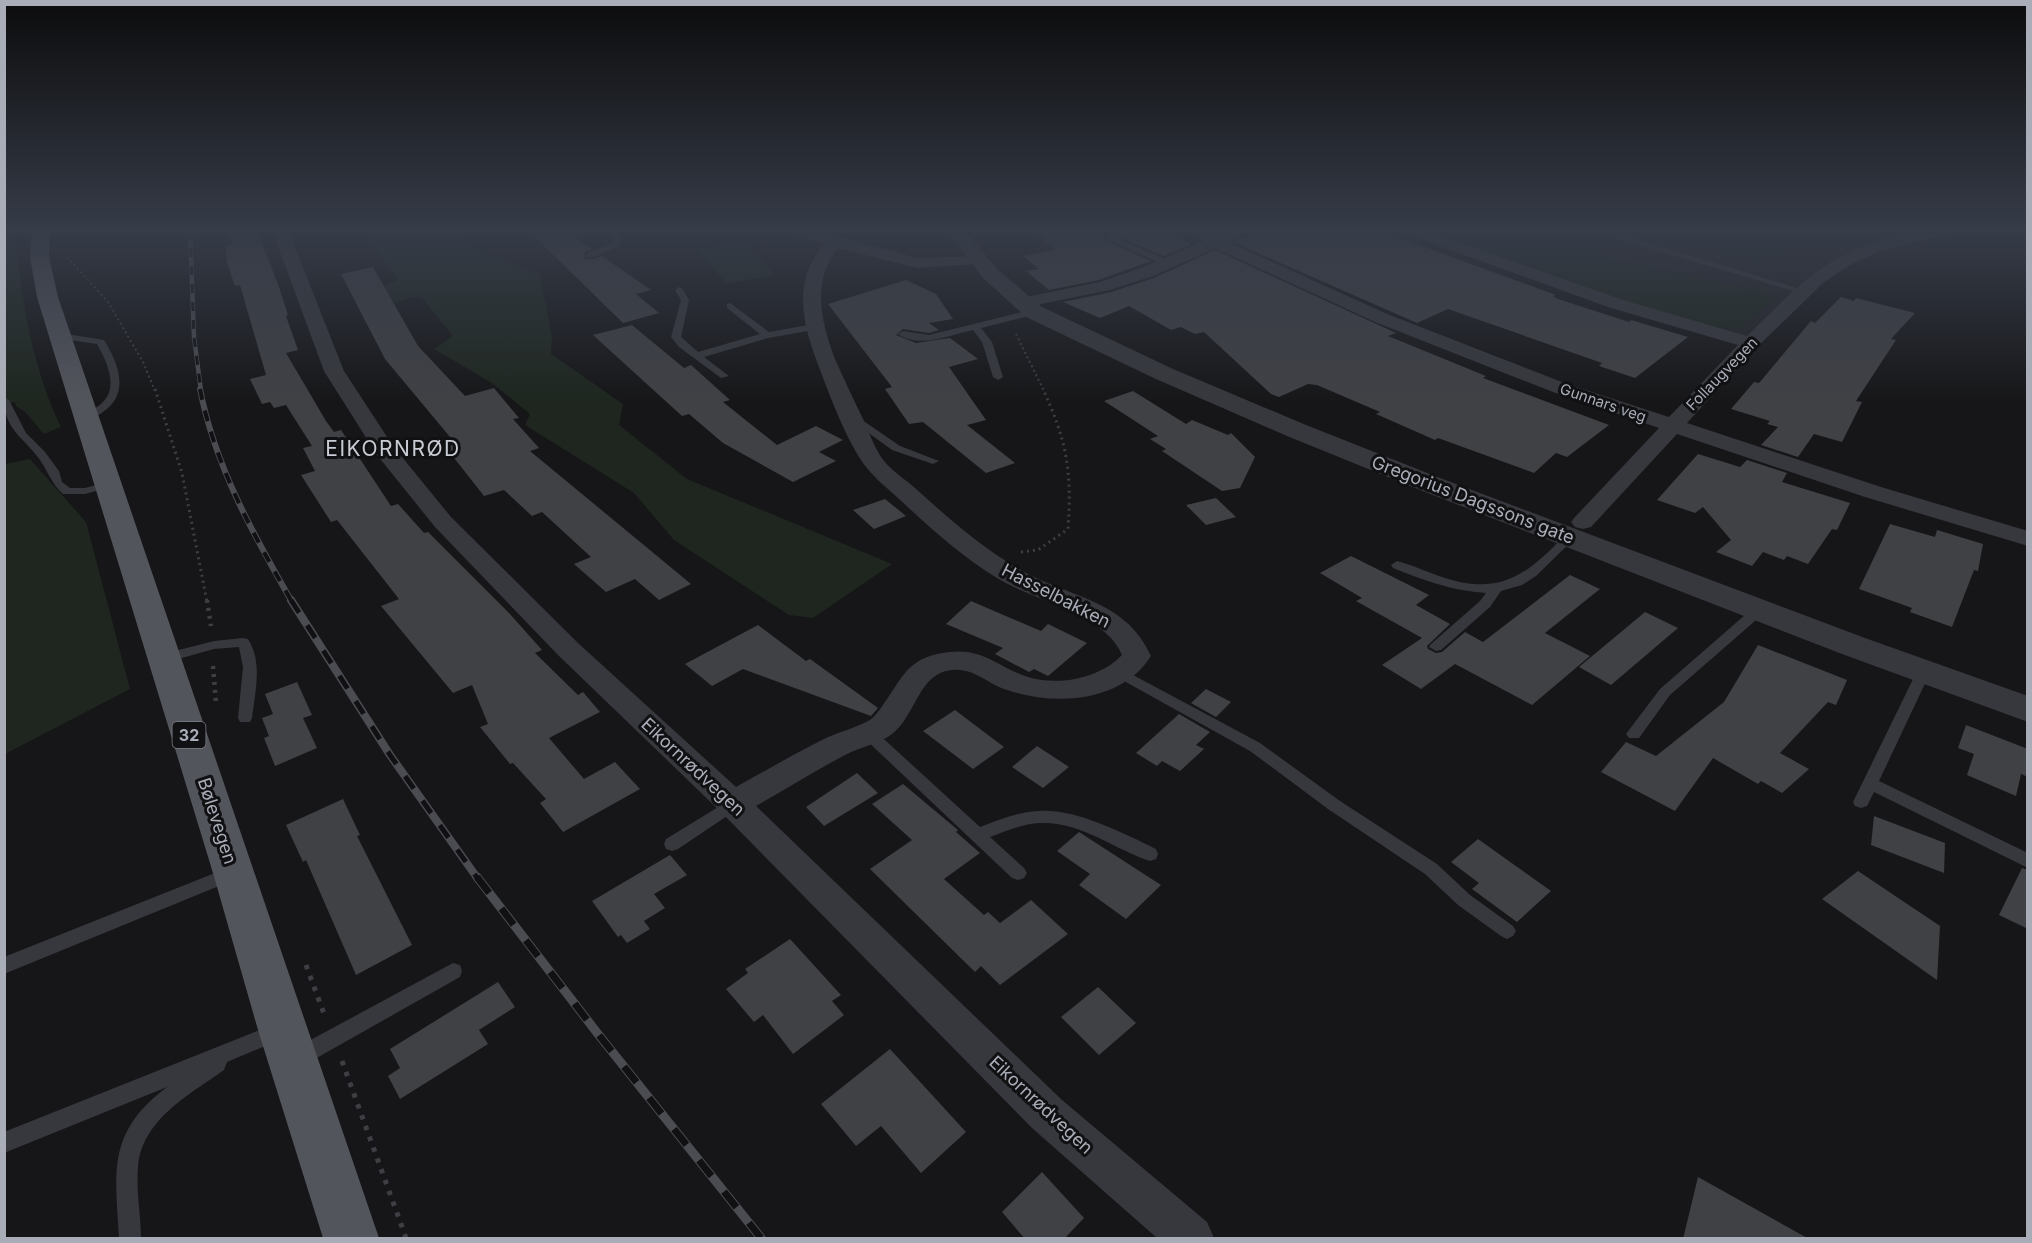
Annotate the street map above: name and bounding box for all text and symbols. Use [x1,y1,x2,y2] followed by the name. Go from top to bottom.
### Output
[1682,333,1761,414] street label: Follaugvegen
[1557,379,1649,426] street label: Gunnars veg
[325,436,461,461] district label: EIKORNRØD
[1369,451,1577,548] street label: Gregorius Dagssons gate
[998,559,1114,632] street label: Hasselbakken
[637,713,749,820] street label: Eikornrødvegen
[172,722,206,748] road number: 32
[194,775,241,867] street label: Bølevegen
[985,1051,1097,1158] street label: Eikornrødvegen

